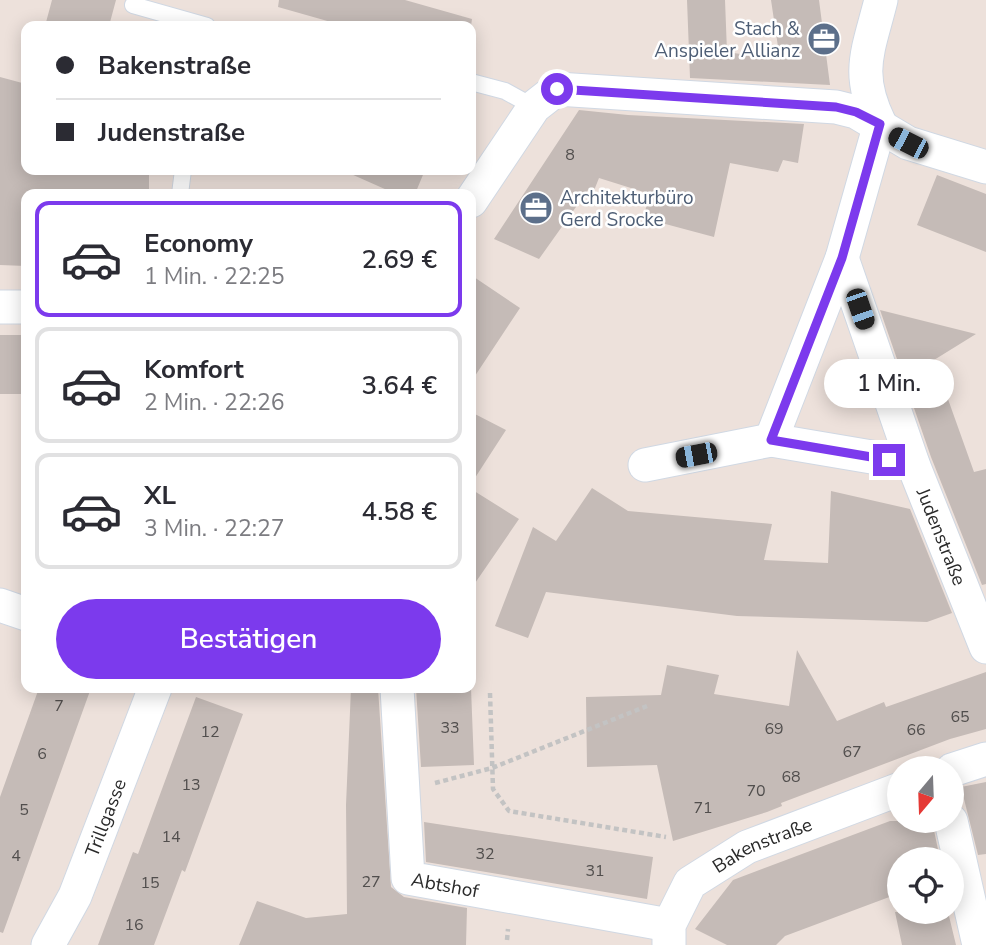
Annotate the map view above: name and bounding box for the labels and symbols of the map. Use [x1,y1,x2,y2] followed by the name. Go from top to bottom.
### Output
[654,16,800,64] place label: Stach & Anspieler Allianz
[805,20,843,58] office icon: Stach & Anspieler Allianz
[541,73,573,105] route start
[885,124,932,162] car
[565,144,575,166] house number: 8
[560,185,694,233] place label: Architekturbüro Gerd Srocke
[517,189,555,227] office icon: Architekturbüro Gerd Srocke
[844,286,877,332] car
[824,358,954,407] callout: 1 Min.
[674,441,719,469] car
[873,444,905,476] route end
[909,483,972,590] street label: Judenstraße
[54,695,64,717] house number: 7
[950,706,970,728] house number: 65
[440,717,460,739] house number: 33
[764,718,784,740] house number: 69
[906,719,926,741] house number: 66
[200,721,220,743] house number: 12
[842,741,862,763] house number: 67
[37,743,47,765] house number: 6
[887,756,964,833] north arrow
[781,766,801,788] house number: 68
[181,774,201,796] house number: 13
[79,775,133,861] street label: Trillgasse
[746,780,766,802] house number: 70
[693,797,713,819] house number: 71
[19,799,29,821] house number: 5
[708,812,816,880] street label: Bakenstraße
[161,826,181,848] house number: 14
[475,843,495,865] house number: 32
[11,845,21,867] house number: 4
[585,860,605,882] house number: 31
[409,867,481,905] street label: Abtshof
[361,871,381,893] house number: 27
[140,872,160,894] house number: 15
[124,914,144,936] house number: 16

